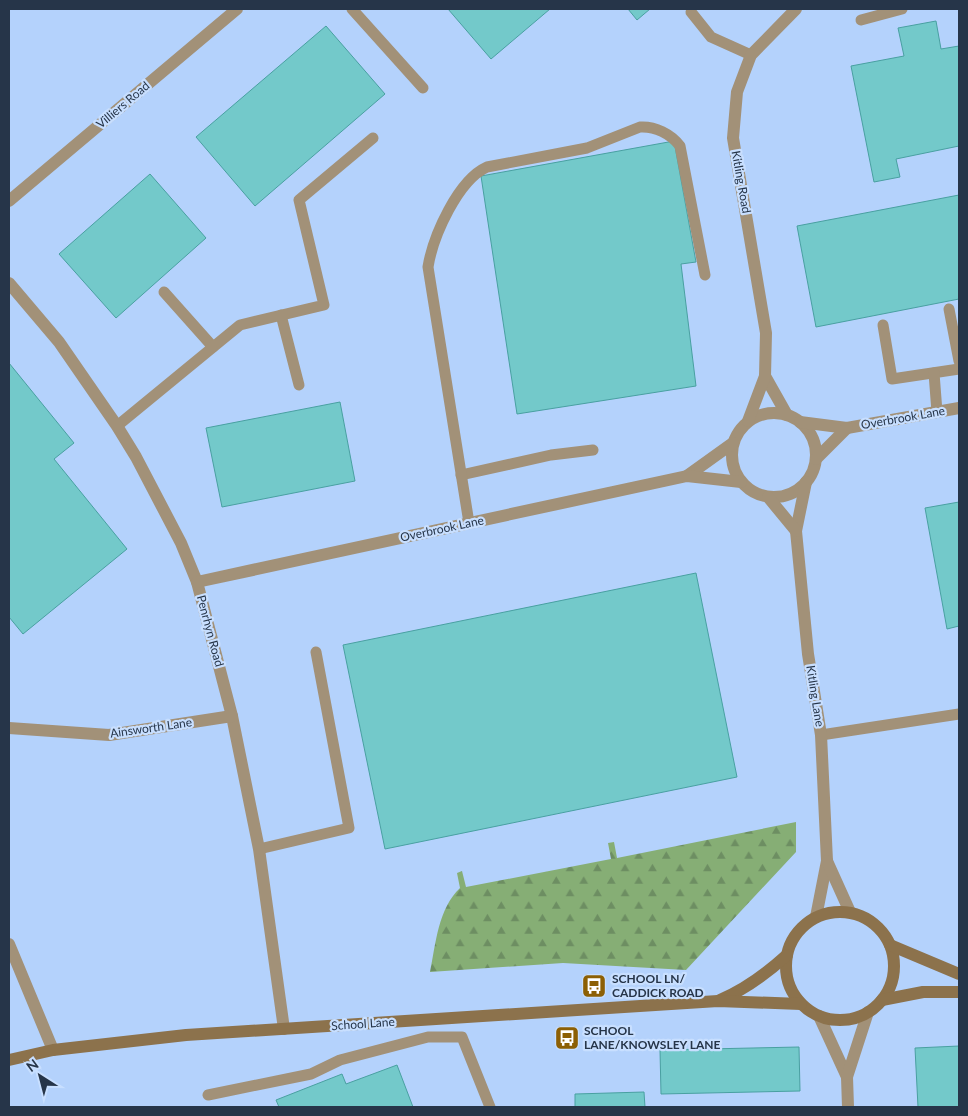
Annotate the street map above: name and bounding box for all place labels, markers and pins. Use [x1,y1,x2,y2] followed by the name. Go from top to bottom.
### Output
[612,971,704,1000] place label: SCHOOL LN/ CADDICK ROAD
[581,973,607,999] bus stop icon: SCHOOL LN/ CADDICK ROAD
[584,1023,721,1052] place label: SCHOOL LANE/KNOWSLEY LANE
[554,1025,580,1051] bus stop icon: SCHOOL LANE/KNOWSLEY LANE

